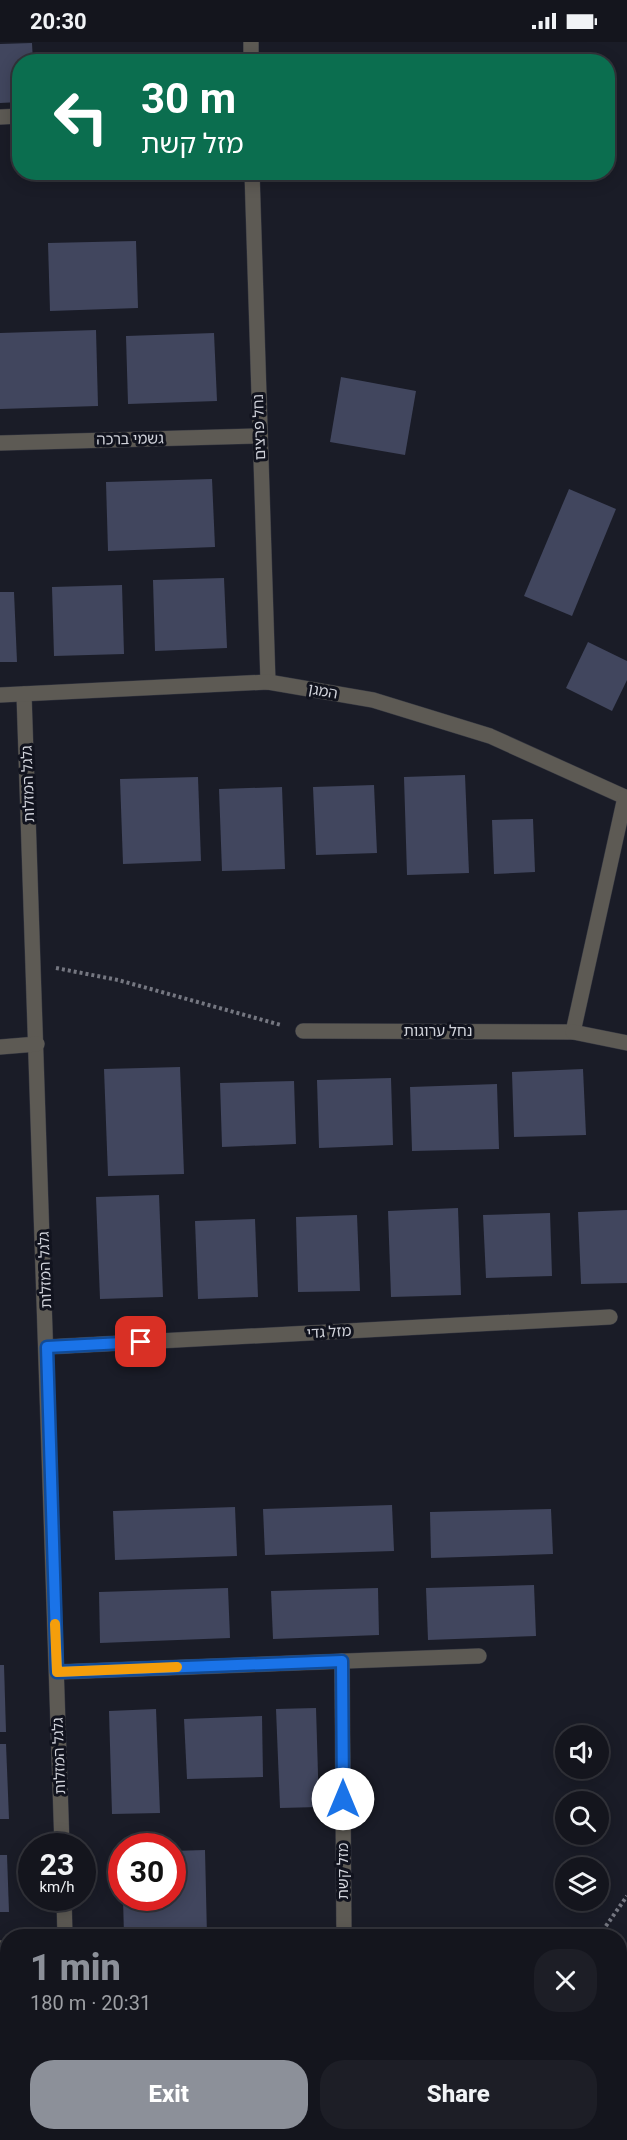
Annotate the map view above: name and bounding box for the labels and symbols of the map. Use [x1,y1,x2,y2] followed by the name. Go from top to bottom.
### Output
[249,394,269,460] street label: נחל פרצים
[96,429,164,449] street label: גשמי ברכה
[307,680,339,702] street label: המגן
[18,745,38,823] street label: גלגל המזלות
[404,1022,472,1040] street label: נחל ערוגות
[35,1231,55,1309] street label: גלגל המזלות
[115,1316,166,1367] pin
[306,1322,352,1342] street label: מזל גדי
[49,1717,69,1795] street label: גלגל המזלות
[311,1767,375,1831] position arrow
[108,1833,186,1911] speed limit sign: 30
[334,1842,352,1900] street label: מזל קשת

